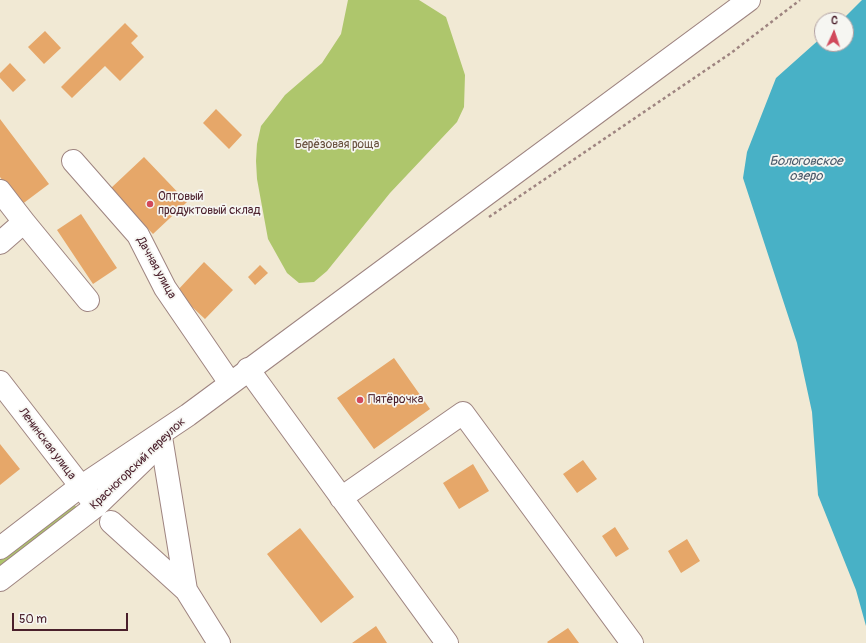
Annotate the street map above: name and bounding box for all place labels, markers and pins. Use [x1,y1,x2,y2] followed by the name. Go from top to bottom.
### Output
[158,190,261,218] place label: Оптовый продуктовый склад
[145,199,155,209] marker: Оптовый продуктовый склад
[368,393,423,407] place label: Пятёрочка
[355,395,365,405] marker: Пятёрочка

